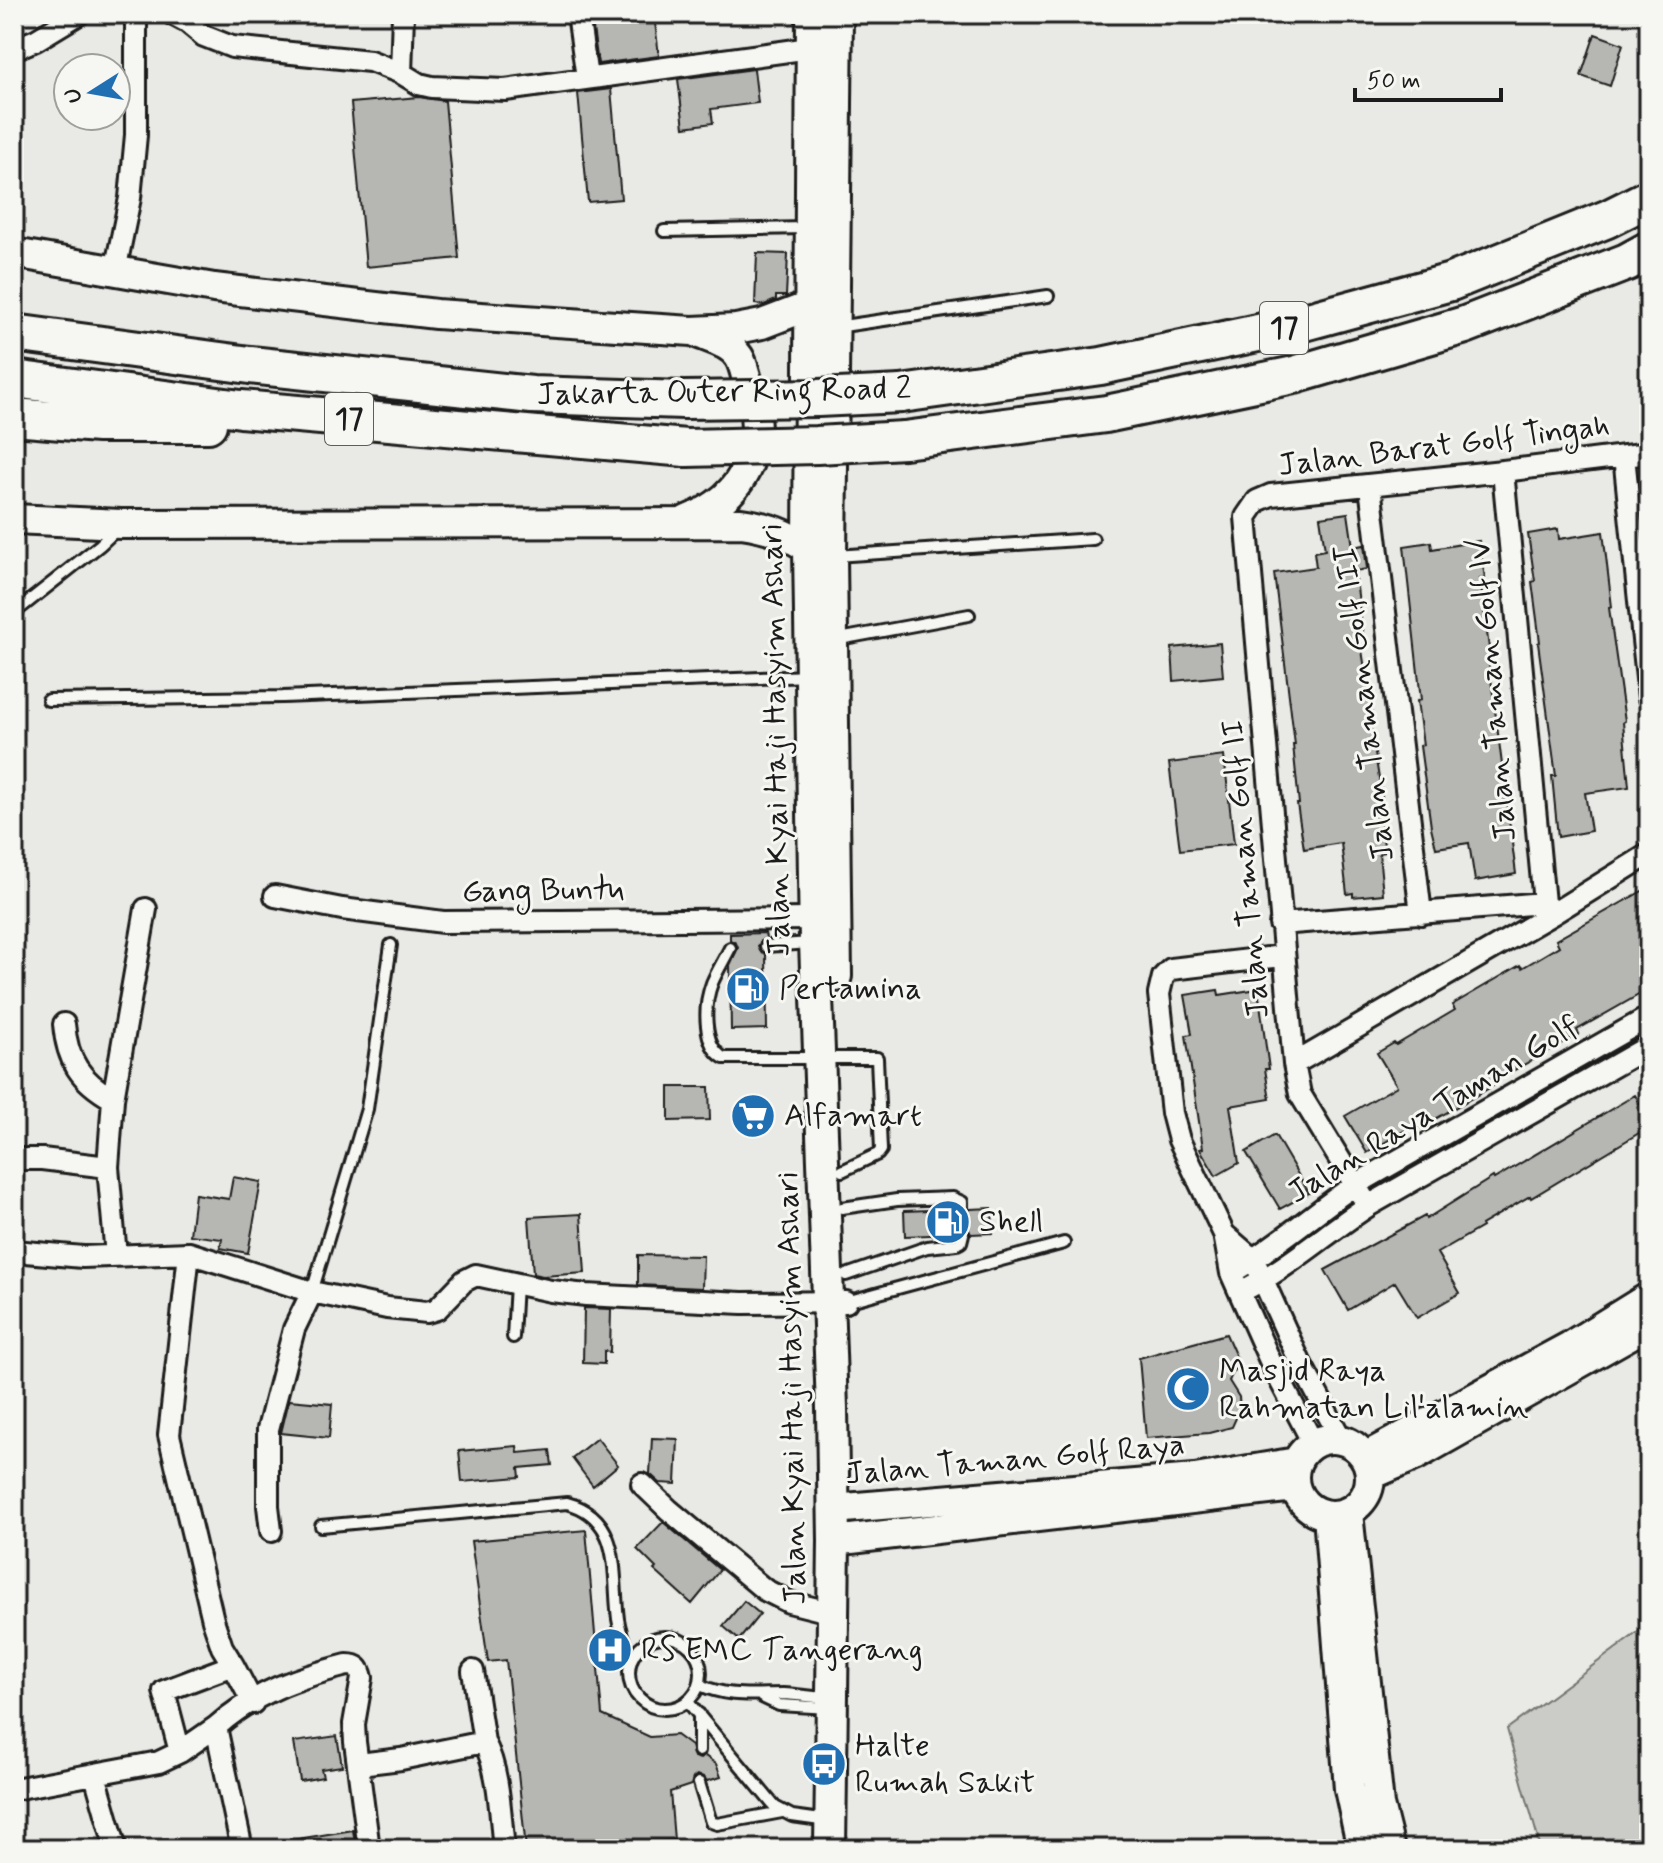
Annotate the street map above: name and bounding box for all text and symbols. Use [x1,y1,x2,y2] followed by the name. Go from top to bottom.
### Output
[52,52,132,132] north arrow
[1355,52,1501,102] scale bar
[1367,66,1421,97] text: 50 m
[59,86,89,105] text: U
[1260,302,1308,354] road number: 17
[536,368,912,419] street label: Jakarta Outer Ring Road 2
[325,393,373,445] road number: 17
[1276,405,1612,489] street label: Jalan Barat Golf Tingah
[751,523,801,957] street label: Jalan Kyai Haji Hasyim Ashari
[1459,537,1527,843] street label: Jalan Taman Golf IV
[1325,542,1405,864] street label: Jalan Taman Golf III
[1212,718,1280,1020] street label: Jalan Taman Golf II
[461,869,625,915] street label: Gang Buntu
[724,965,772,1013] fuel station icon: Pertamina
[779,968,922,1010] place label: Pertamina
[1280,1006,1588,1214] street label: Jalan Raya Taman Golf
[729,1092,777,1140] supermarket icon: Alfamart
[784,1095,922,1137] place label: Alfamart
[767,1171,817,1605] street label: Jalan Kyai Haji Hasyim Ashari
[924,1198,972,1246] fuel station icon: Shell
[979,1201,1044,1243] place label: Shell
[1219,1350,1528,1429] place label: Masjid Raya Rahmatan Lil'alamin
[1164,1365,1212,1413] mosque icon: Masjid Raya Rahmatan Lil'alamin
[844,1424,1186,1496] street label: Jalan Taman Golf Raya
[586,1626,634,1674] hospital icon: RS EMC Tangerang
[641,1629,923,1671] place label: RS EMC Tangerang
[855,1725,1035,1804] place label: Halte Rumah Sakit
[800,1740,848,1788] bus stop icon: Halte Rumah Sakit

